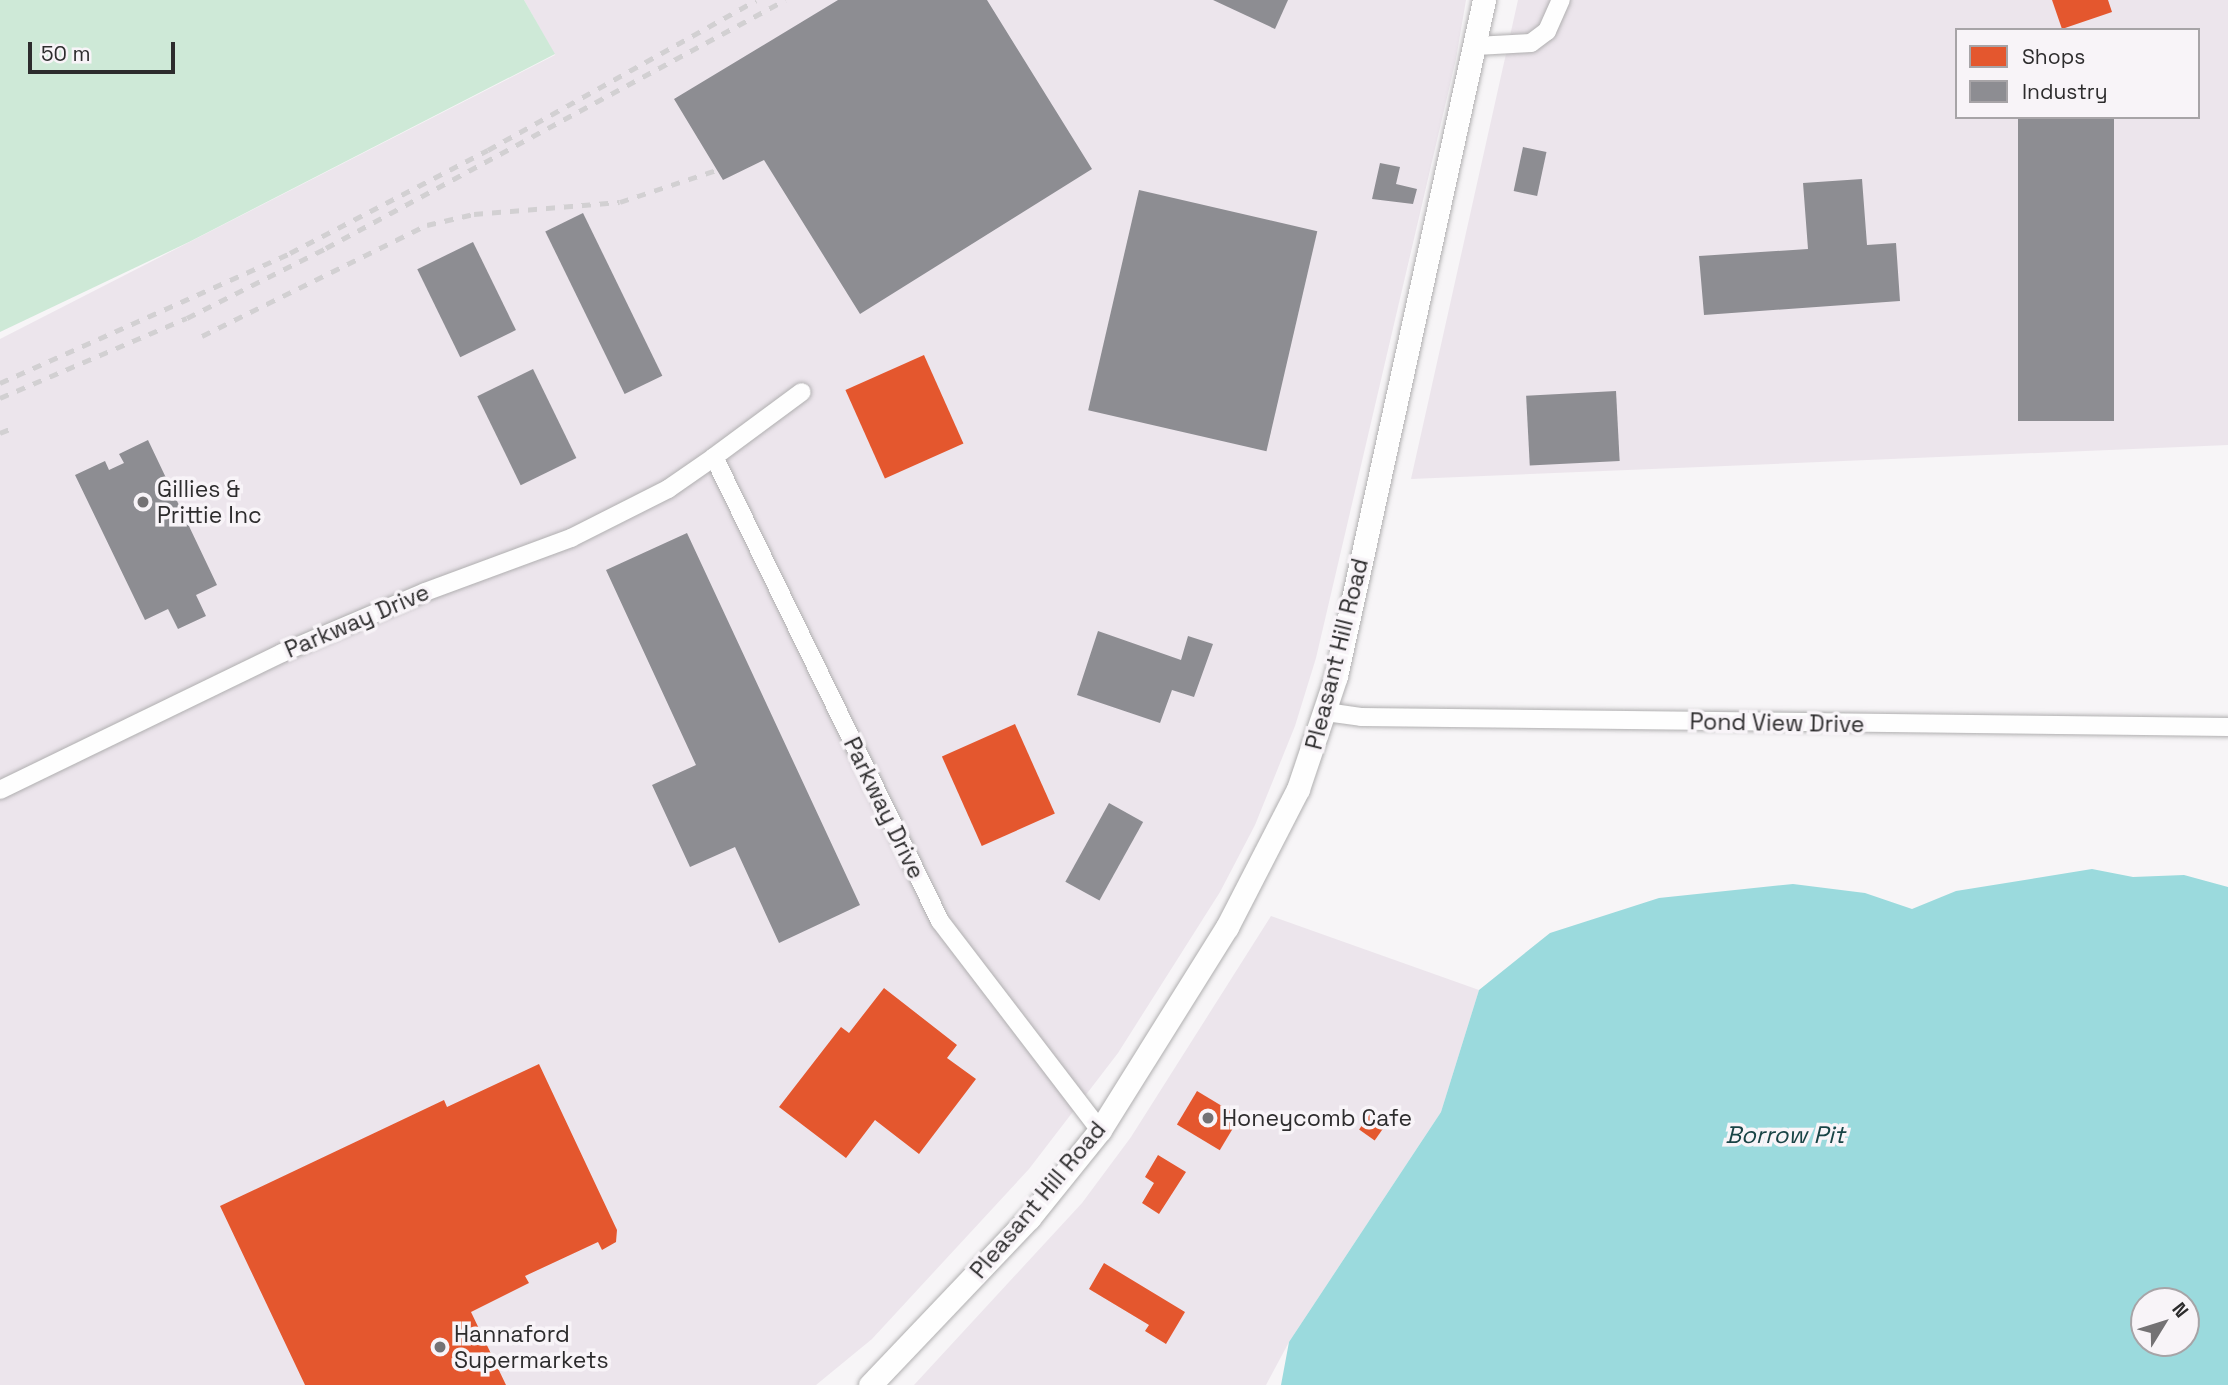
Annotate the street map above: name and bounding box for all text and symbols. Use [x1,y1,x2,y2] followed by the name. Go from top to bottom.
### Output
[32,28,178,72] scale bar
[1955,28,2200,119] legend
[41,40,91,67] text: 50 m
[2022,43,2085,70] text: Shops
[2022,78,2108,105] text: Industry
[157,475,262,529] place label: Gillies & Prittie Inc
[135,494,151,510] marker: Gillies & Prittie Inc
[1300,556,1374,752] street label: Pleasant Hill Road
[281,578,433,664] street label: Parkway Drive
[1689,708,1865,738] street label: Pond View Drive
[838,733,930,883] street label: Parkway Drive
[1222,1104,1412,1132] place label: Honeycomb Cafe
[1200,1110,1216,1126] marker: Honeycomb Cafe
[964,1116,1112,1284] street label: Pleasant Hill Road
[1725,1121,1845,1149] water label: Borrow Pit
[2130,1287,2200,1357] north arrow
[2167,1297,2194,1323] text: N
[454,1320,609,1374] place label: Hannaford Supermarkets
[432,1339,448,1355] marker: Hannaford Supermarkets

